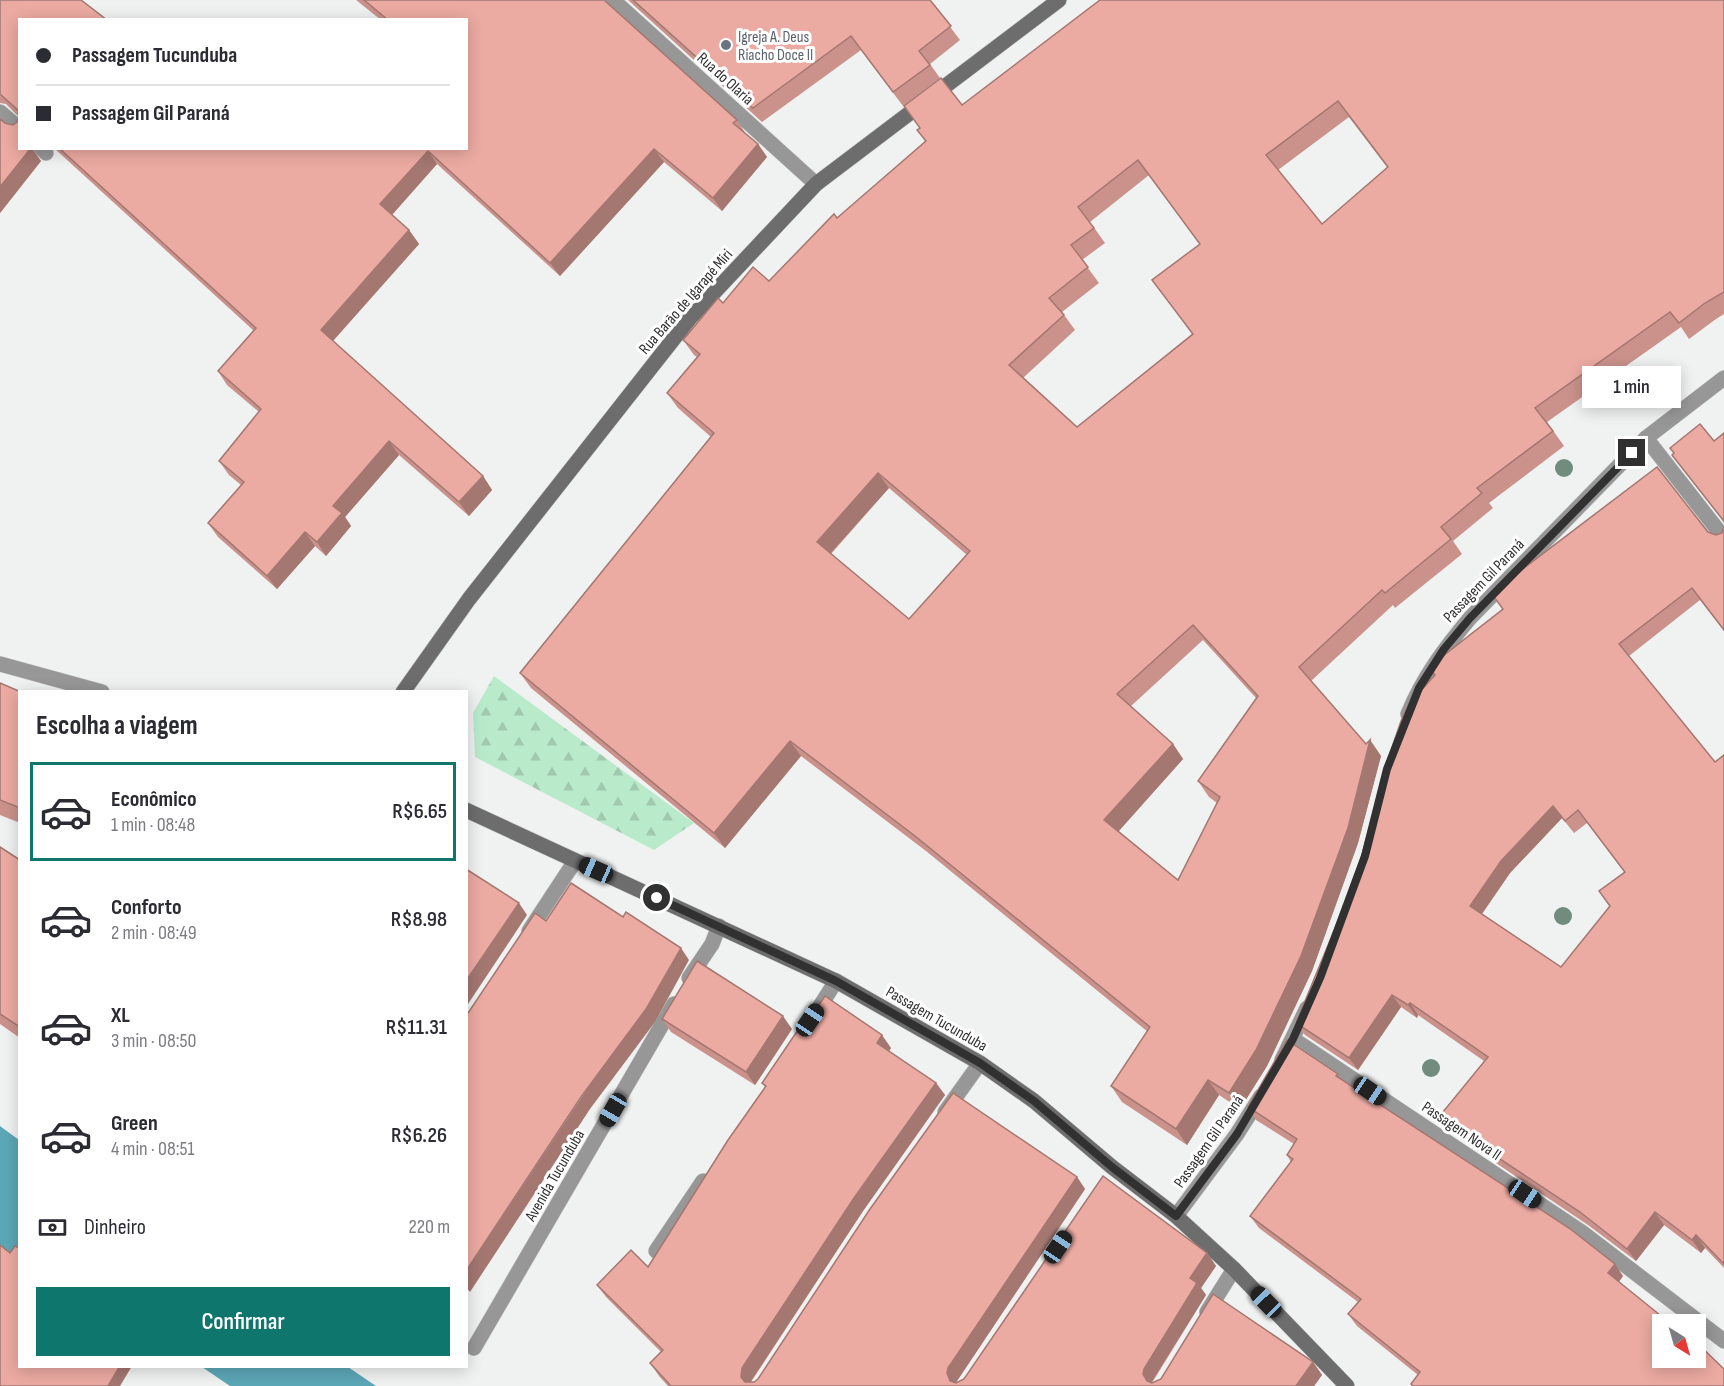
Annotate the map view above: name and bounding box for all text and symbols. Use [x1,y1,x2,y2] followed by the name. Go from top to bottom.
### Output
[738,28,813,65] place label: Igreja A. Deus Riacho Doce II
[719,38,733,52] marker: Igreja A. Deus Riacho Doce II
[72,42,237,69] text: Passagem Tucunduba
[693,49,757,109] street label: Rua do Olaria
[72,100,230,127] text: Passagem Gil Paraná
[635,245,737,358] street label: Rua Barão de Igarapé Miri
[1582,366,1682,408] callout: 1 min
[1613,375,1650,399] text: 1 min
[1618,439,1645,466] route end
[1440,535,1529,627] street label: Passagem Gil Paraná
[36,710,198,742] text: Escolha a viagem
[39,785,93,839] icon: car
[111,786,197,813] text: Econômico
[392,798,447,825] text: R$6.65
[111,813,195,837] text: 1 min · 08:48
[576,854,616,886] car
[643,884,670,911] route start
[39,893,93,947] icon: car
[111,894,182,921] text: Conforto
[391,906,447,933] text: R$8.98
[111,921,197,945] text: 2 min · 08:49
[882,983,990,1056] street label: Passagem Tucunduba
[792,1000,828,1040] car
[39,1001,93,1055] icon: car
[111,1002,130,1029] text: XL
[386,1014,447,1041] text: R$11.31
[111,1029,196,1053] text: 3 min · 08:50
[1350,1073,1390,1109] car
[596,1090,630,1130] car
[1170,1092,1248,1192] street label: Passagem Gil Paraná
[1418,1098,1504,1165] street label: Passagem Nova II
[39,1109,93,1163] icon: car
[111,1110,158,1137] text: Green
[391,1122,447,1149] text: R$6.26
[521,1127,589,1226] street label: Avenida Tucunduba
[111,1137,194,1161] text: 4 min · 08:51
[1505,1176,1545,1212] car
[36,1211,69,1244] icon: cash
[84,1214,146,1241] text: Dinheiro
[409,1215,450,1239] text: 220 m
[1040,1227,1076,1267] car
[1247,1283,1285,1321] car
[36,1287,450,1356] button: Confirmar
[1652,1314,1706,1368] north arrow
[1652,1314,1706,1368] map controls

